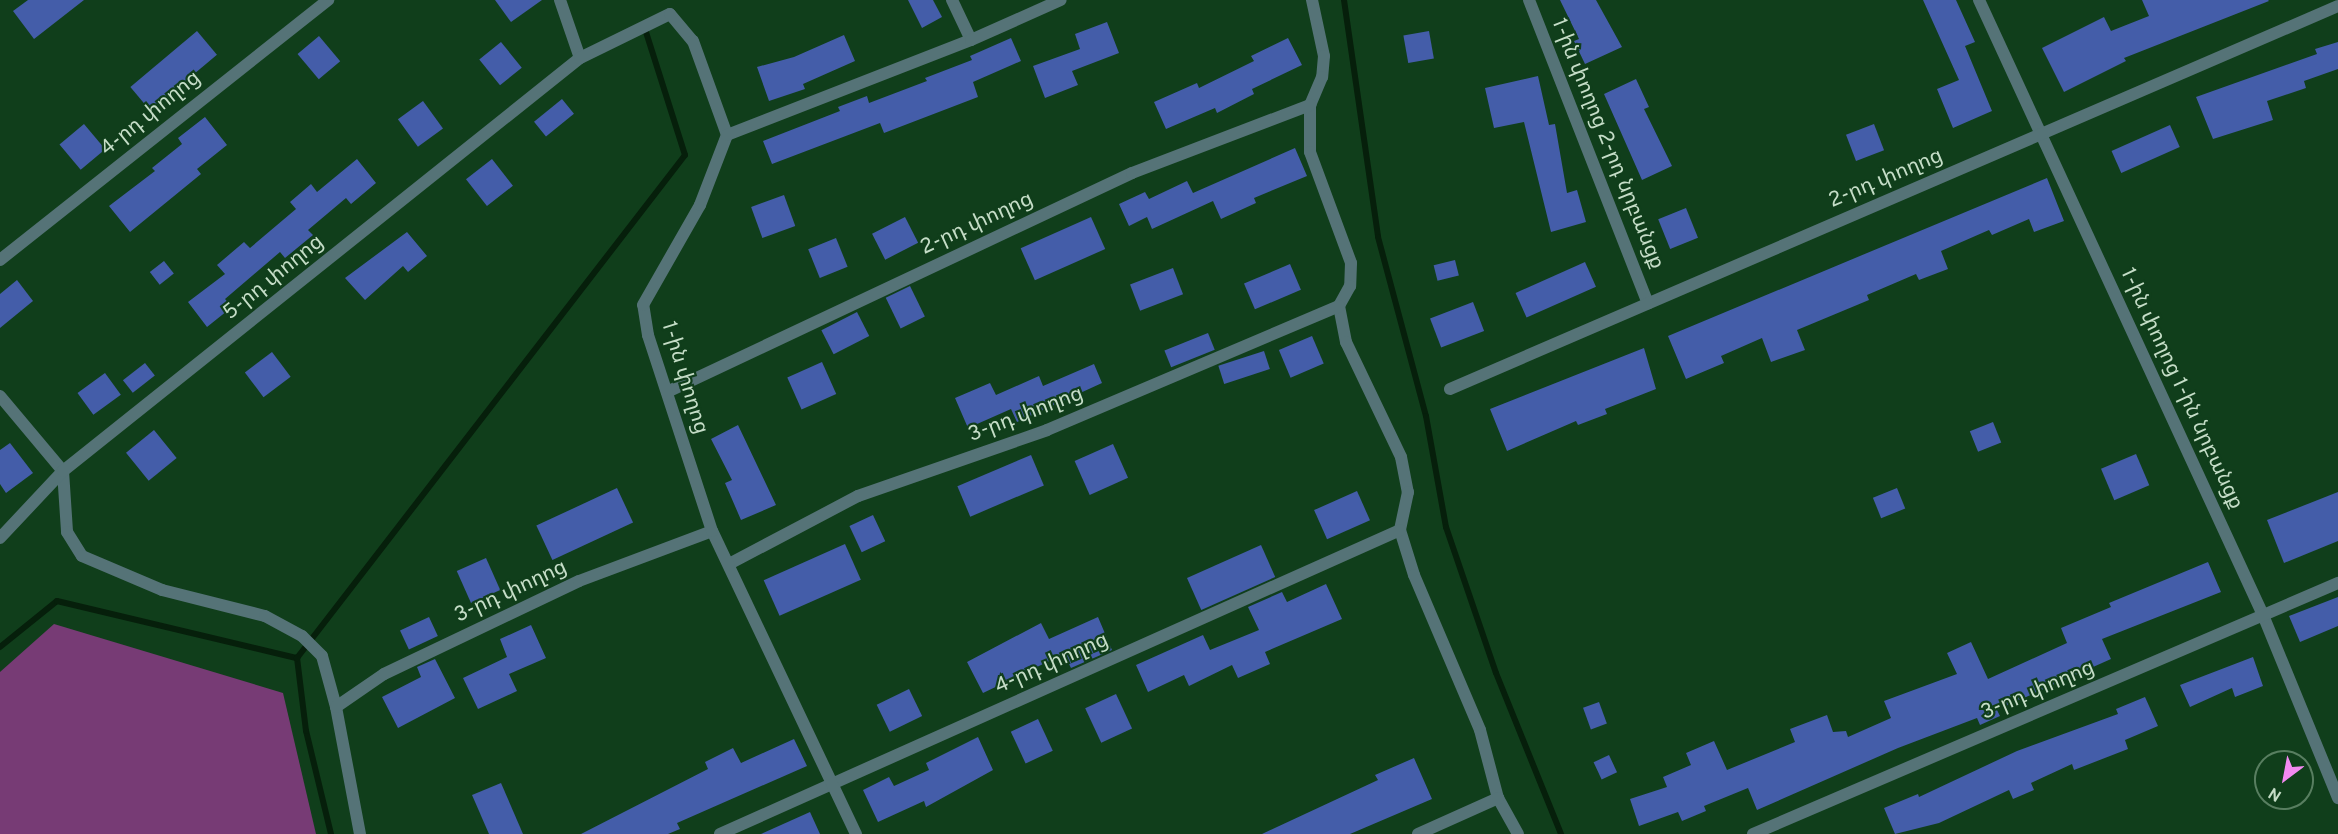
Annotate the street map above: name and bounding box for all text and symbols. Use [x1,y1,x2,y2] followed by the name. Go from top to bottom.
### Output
[1545,15,1669,273] street label: 1-ին փողոց 2-րդ նրբանցք
[96,66,206,162] street label: 4-րդ փողոց
[1825,144,1947,214] street label: 2-րդ փողոց
[917,187,1037,261] street label: 2-րդ փողոց
[219,230,329,326] street label: 5-րդ փողոց
[2114,264,2248,514] street label: 1-ին փողոց 1-ին նրբանցք
[655,319,713,437] street label: 1-ին փողոց
[965,382,1087,448] street label: 3-րդ փողոց
[451,555,571,629] street label: 3-րդ փողոց
[991,628,1113,700] street label: 4-րդ փողոց
[1977,656,2099,726] street label: 3-րդ փողոց
[2254,750,2314,810] north arrow
[2265,782,2286,805] text: N

